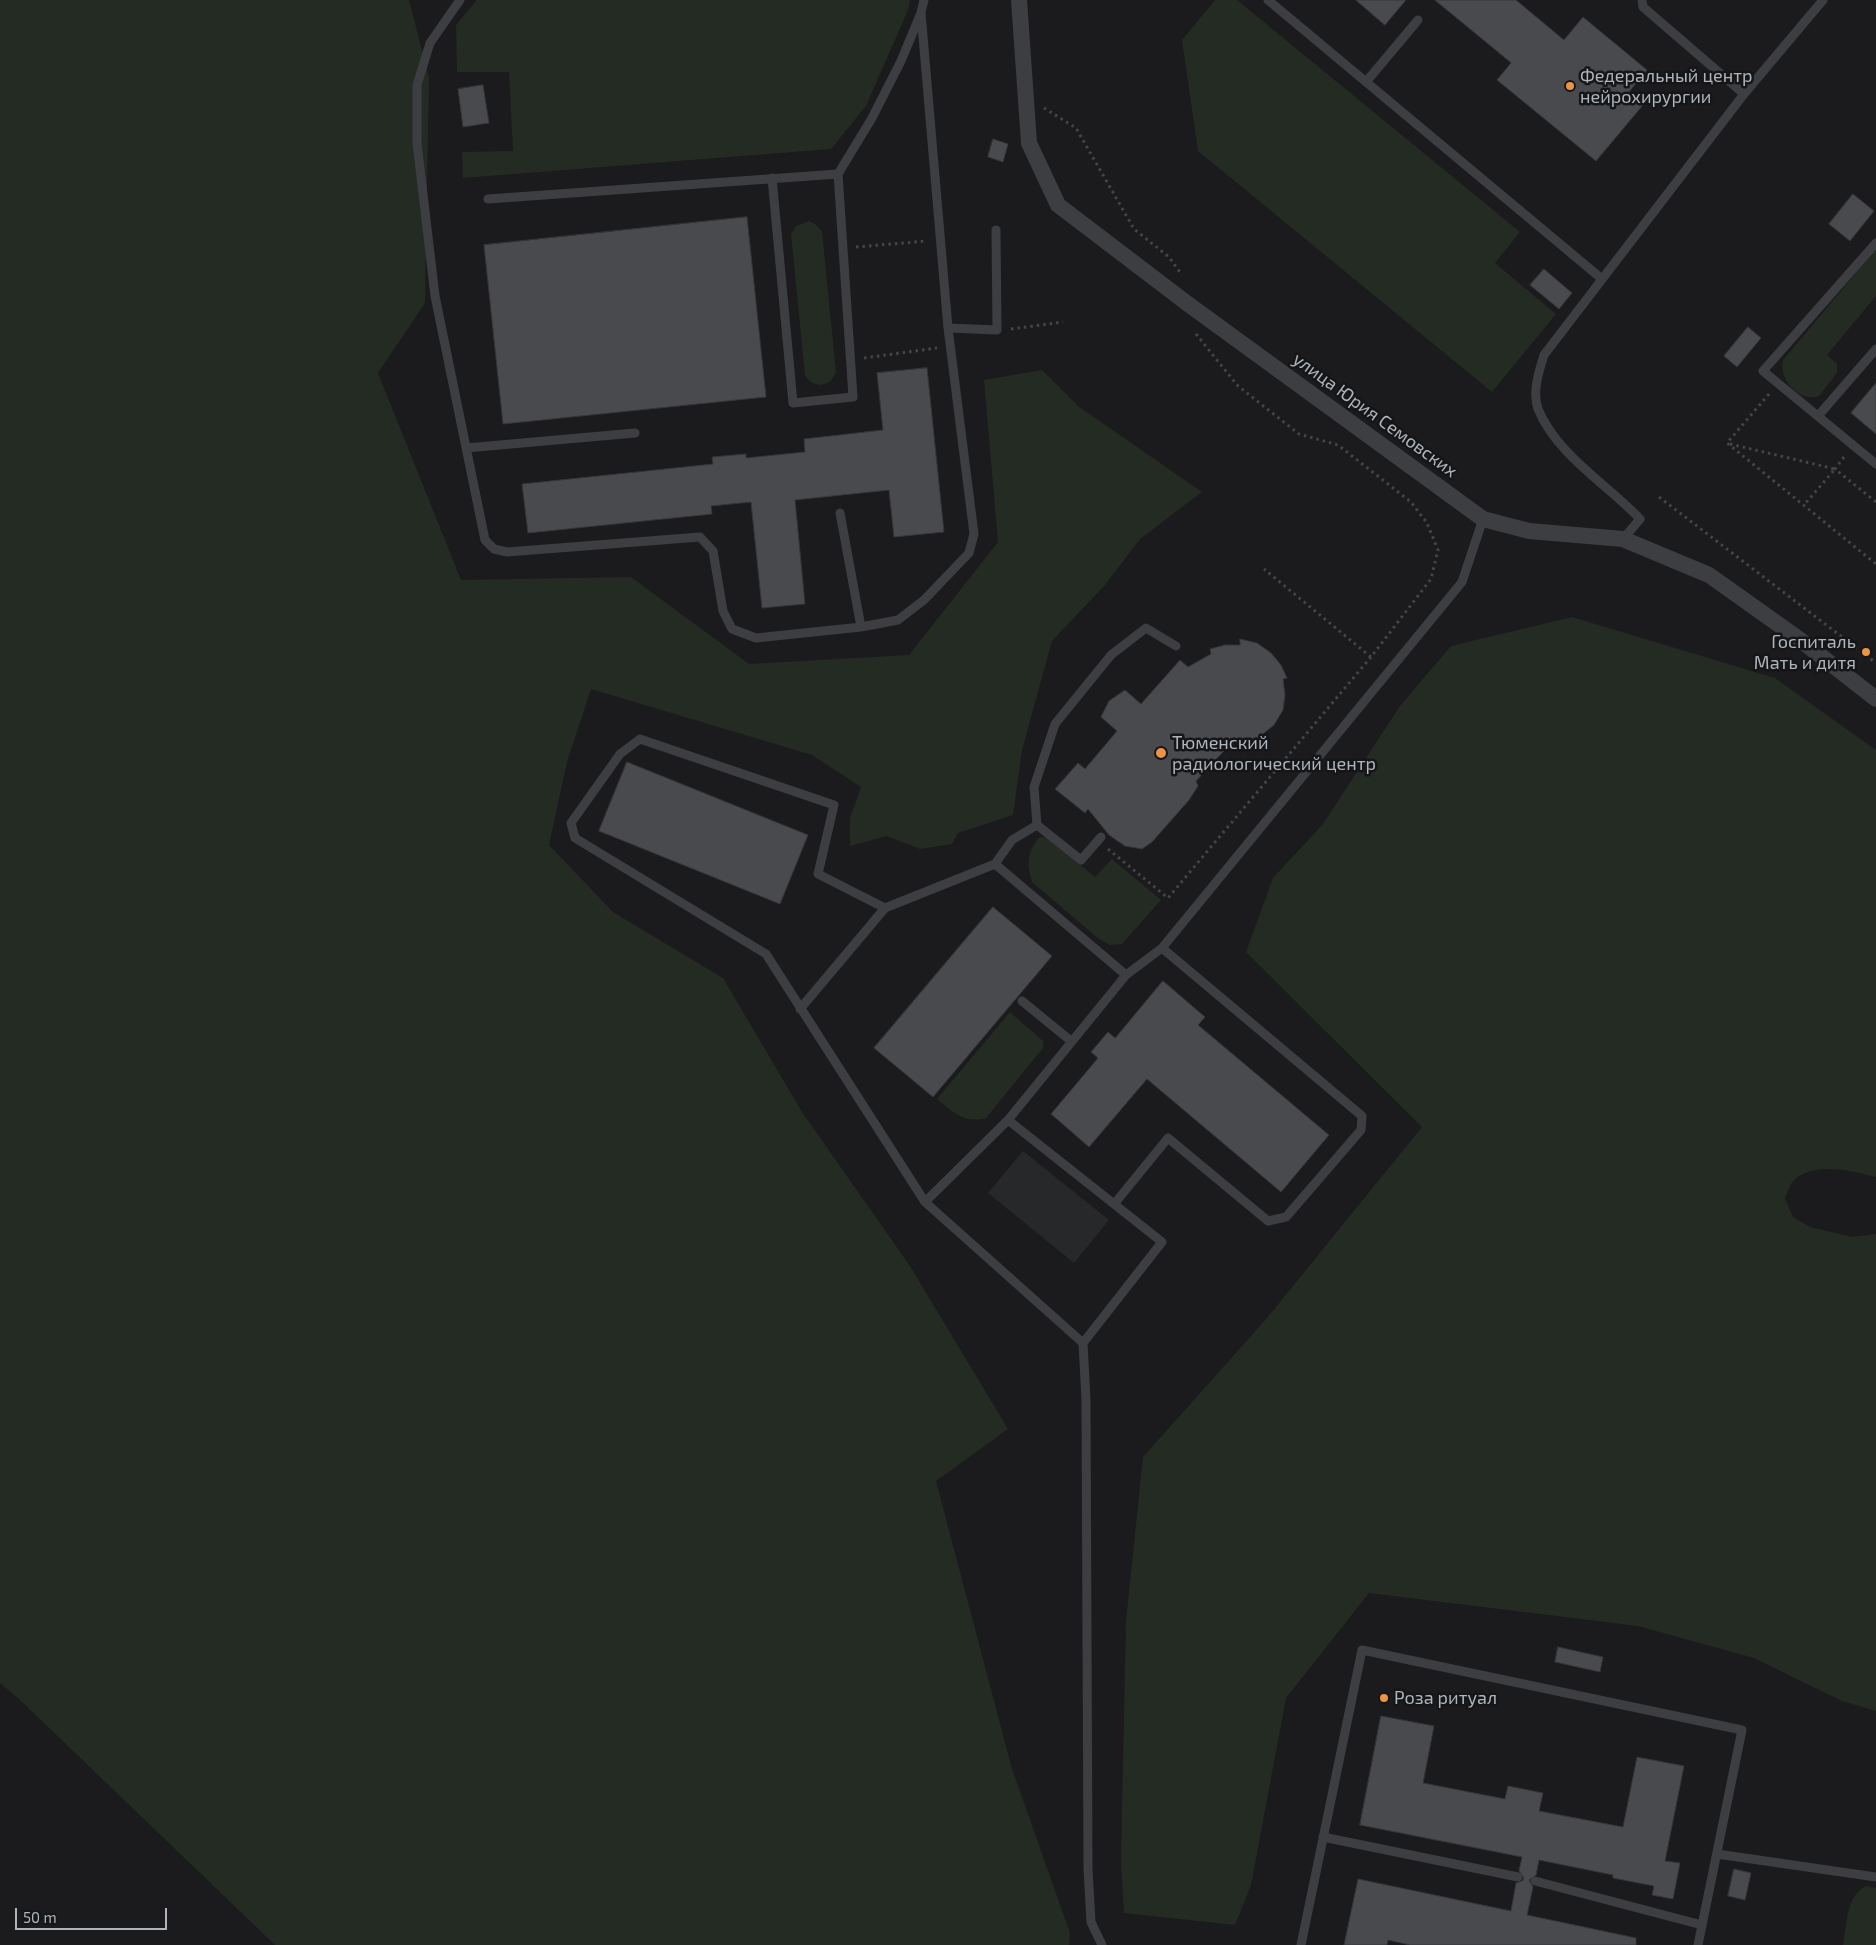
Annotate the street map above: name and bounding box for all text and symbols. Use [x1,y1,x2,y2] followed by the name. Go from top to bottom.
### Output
[1580,65,1753,108] place label: Федеральный центр нейрохирургии
[1564,80,1576,92] marker: Федеральный центр нейрохирургии
[1289,348,1461,482] street label: улица Юрия Семовских
[1754,631,1856,674] place label: Госпиталь Мать и дитя
[1860,646,1872,658] marker: Госпиталь Мать и дитя
[1172,732,1376,774] place label: Тюменский радиологический центр
[1154,746,1168,760] marker: Тюменский радиологический центр
[1394,1687,1497,1709] place label: Роза ритуал
[1378,1692,1390,1704] marker: Роза ритуал
[18,1898,170,1930] scale bar
[23,1908,57,1926] text: 50 m

